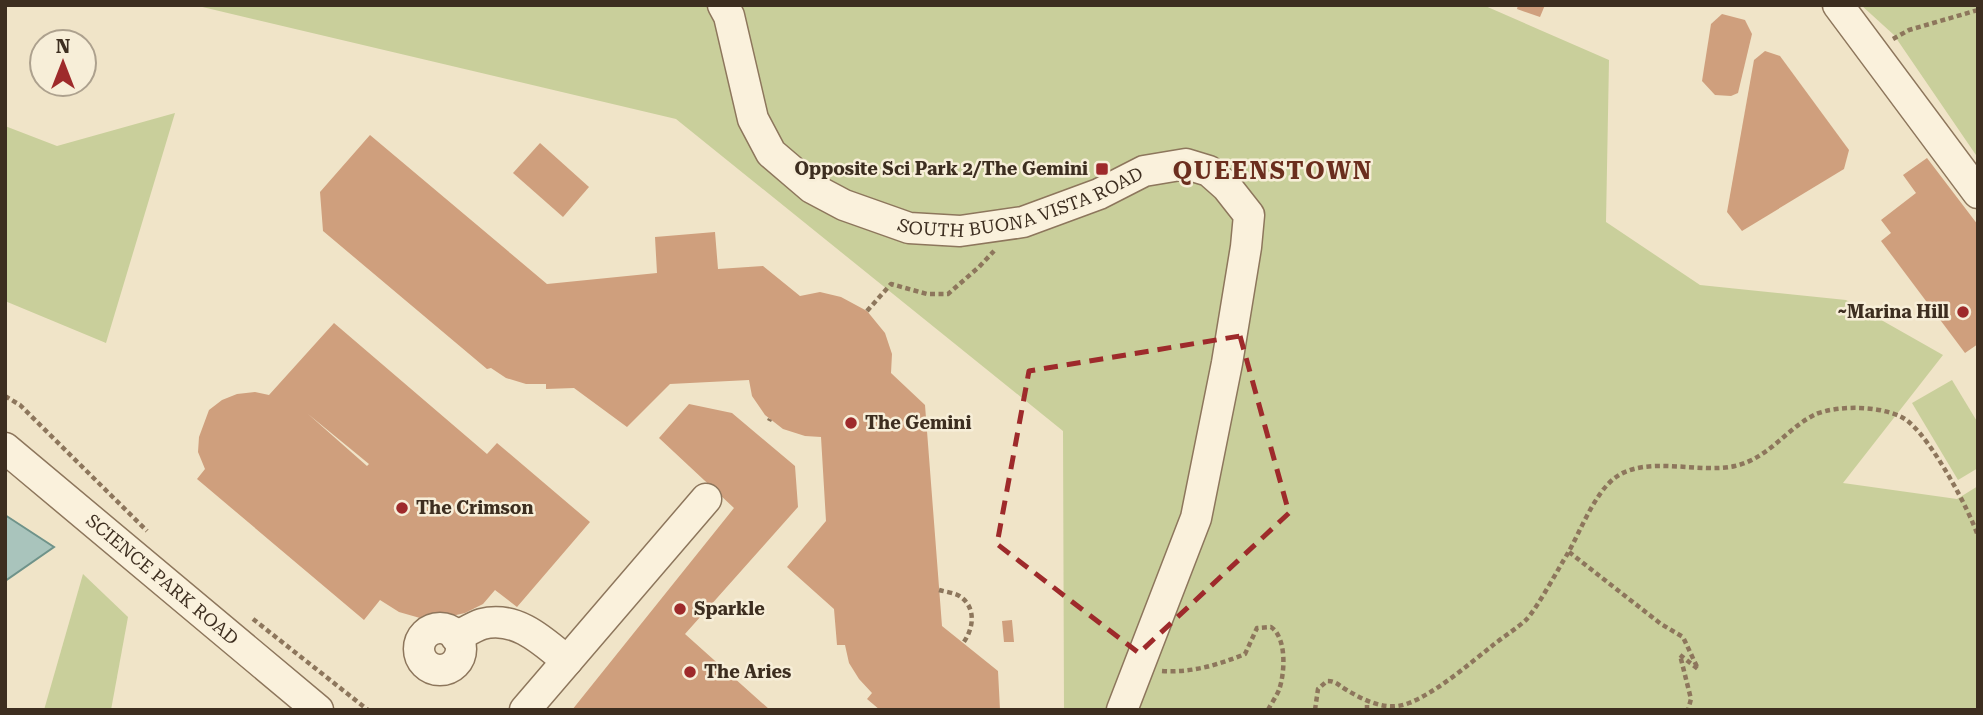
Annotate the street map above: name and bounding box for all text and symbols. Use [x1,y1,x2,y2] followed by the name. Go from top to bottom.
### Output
[28,28,98,98] north arrow
[56,35,71,58] text: N
[1173,157,1373,185] district label: QUEENSTOWN
[794,158,1088,179] place label: Opposite Sci Park 2/The Gemini
[1094,161,1110,177] marker: Opposite Sci Park 2/The Gemini
[895,162,1146,241] street label: SOUTH BUONA VISTA ROAD
[1837,301,1949,322] place label: ~Marina Hill
[1955,304,1971,320] marker: ~Marina Hill
[865,412,971,433] place label: The Gemini
[843,415,859,431] marker: The Gemini
[416,497,534,518] place label: The Crimson
[394,500,410,516] marker: The Crimson
[82,509,243,649] street label: SCIENCE PARK ROAD
[694,598,765,619] place label: Sparkle
[672,601,688,617] marker: Sparkle
[704,661,791,682] place label: The Aries
[682,664,698,680] marker: The Aries

